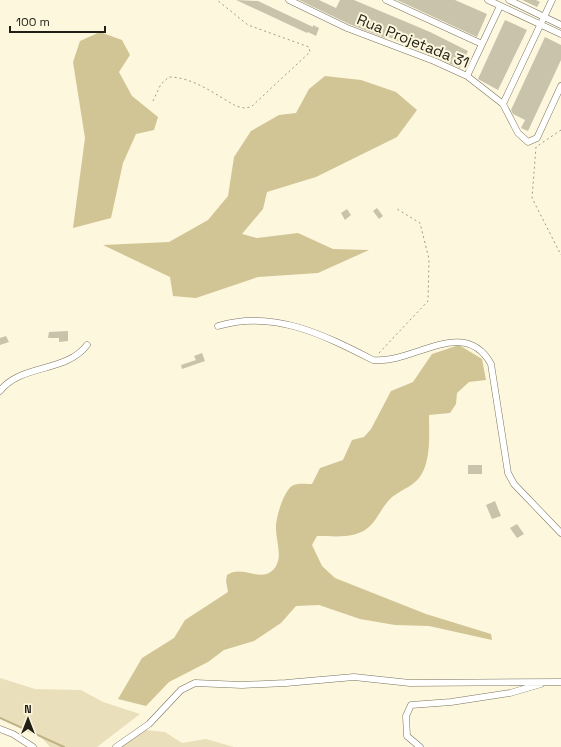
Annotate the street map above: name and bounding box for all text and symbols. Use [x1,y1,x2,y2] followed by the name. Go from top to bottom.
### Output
[10,8,105,34] scale bar
[354,9,472,72] street label: Rua Projetada 31
[16,14,50,30] text: 100 m
[8,699,48,739] north arrow
[24,702,32,716] text: N

